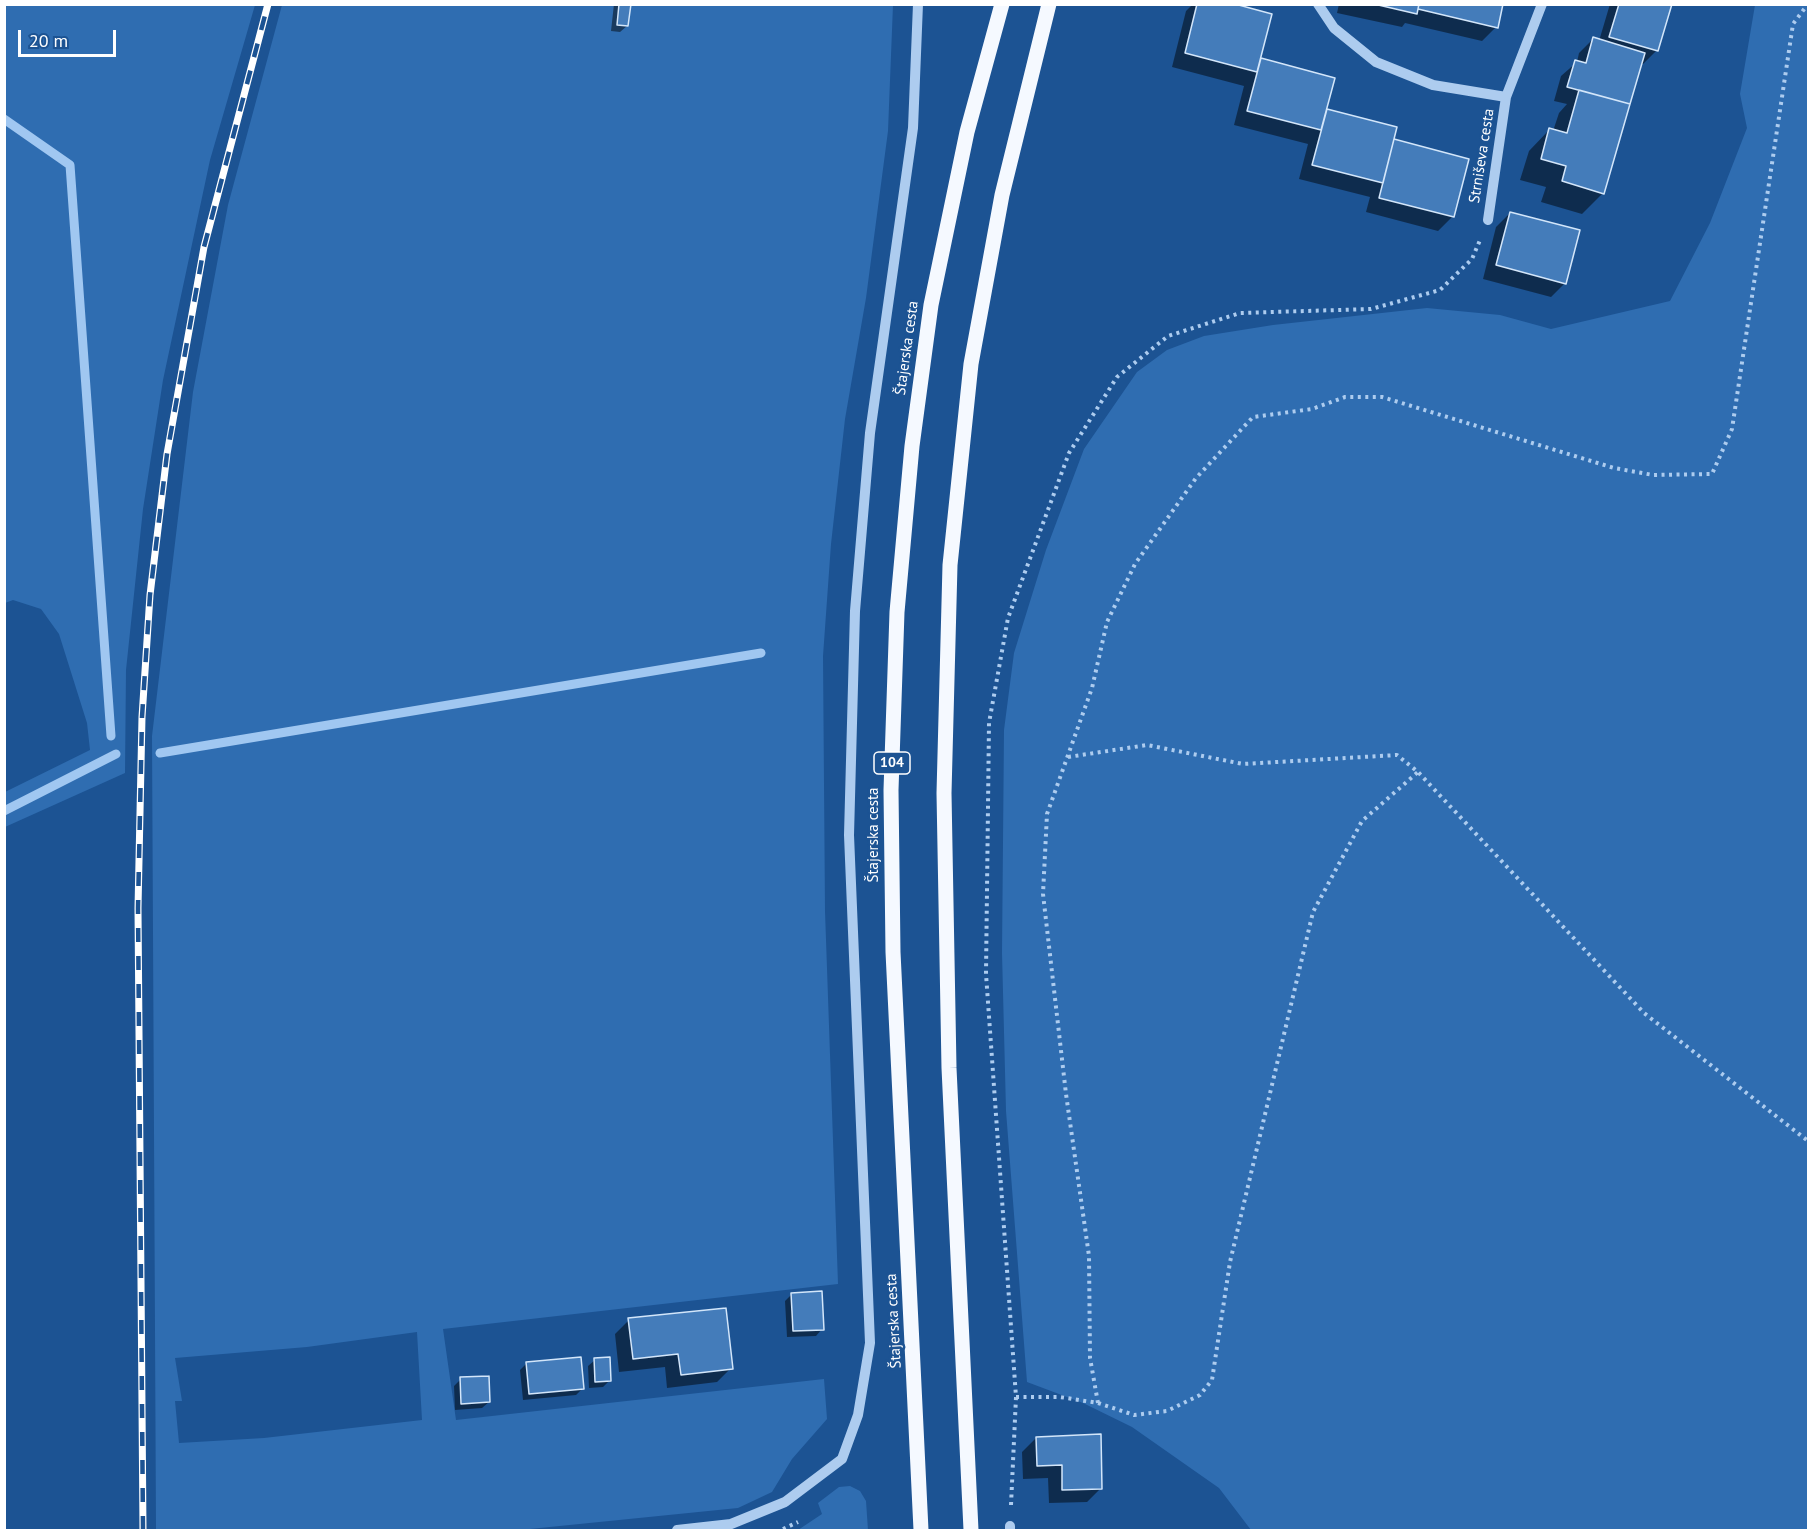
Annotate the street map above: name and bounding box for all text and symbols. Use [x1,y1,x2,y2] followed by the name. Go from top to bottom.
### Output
[21,18,118,56] scale bar
[29,29,68,52] text: 20 m
[1466,107,1498,205] street label: Strniševa cesta
[891,300,923,396] street label: Štajerska cesta
[874,752,910,774] road number: 104
[865,787,883,883] street label: Štajerska cesta
[883,1273,905,1369] street label: Štajerska cesta

